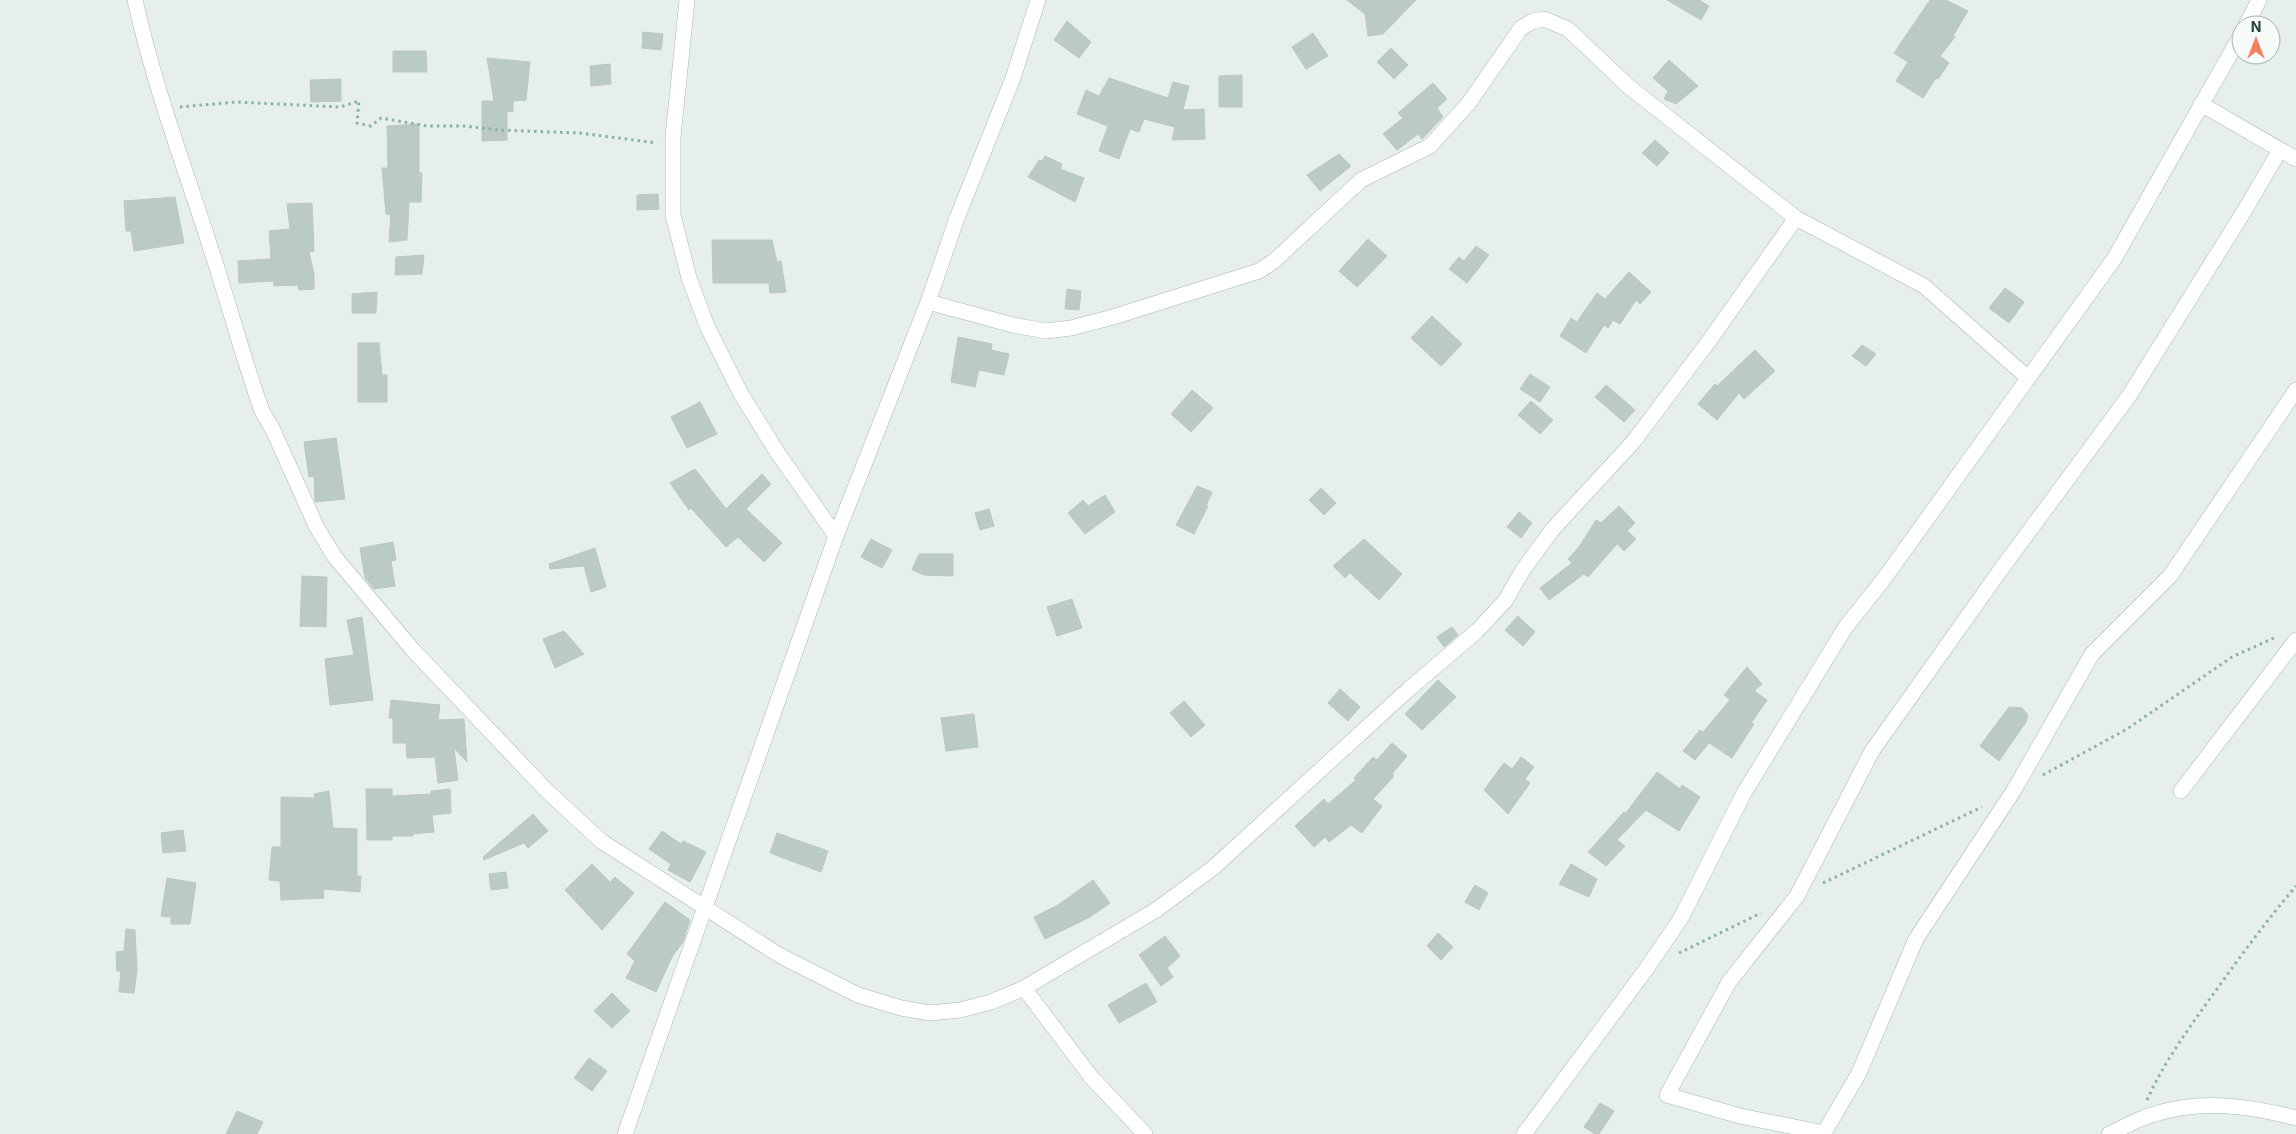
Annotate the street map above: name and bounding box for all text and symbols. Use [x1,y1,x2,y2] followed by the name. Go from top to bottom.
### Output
[2231,15,2281,65] north arrow
[2251,18,2261,35] text: N

